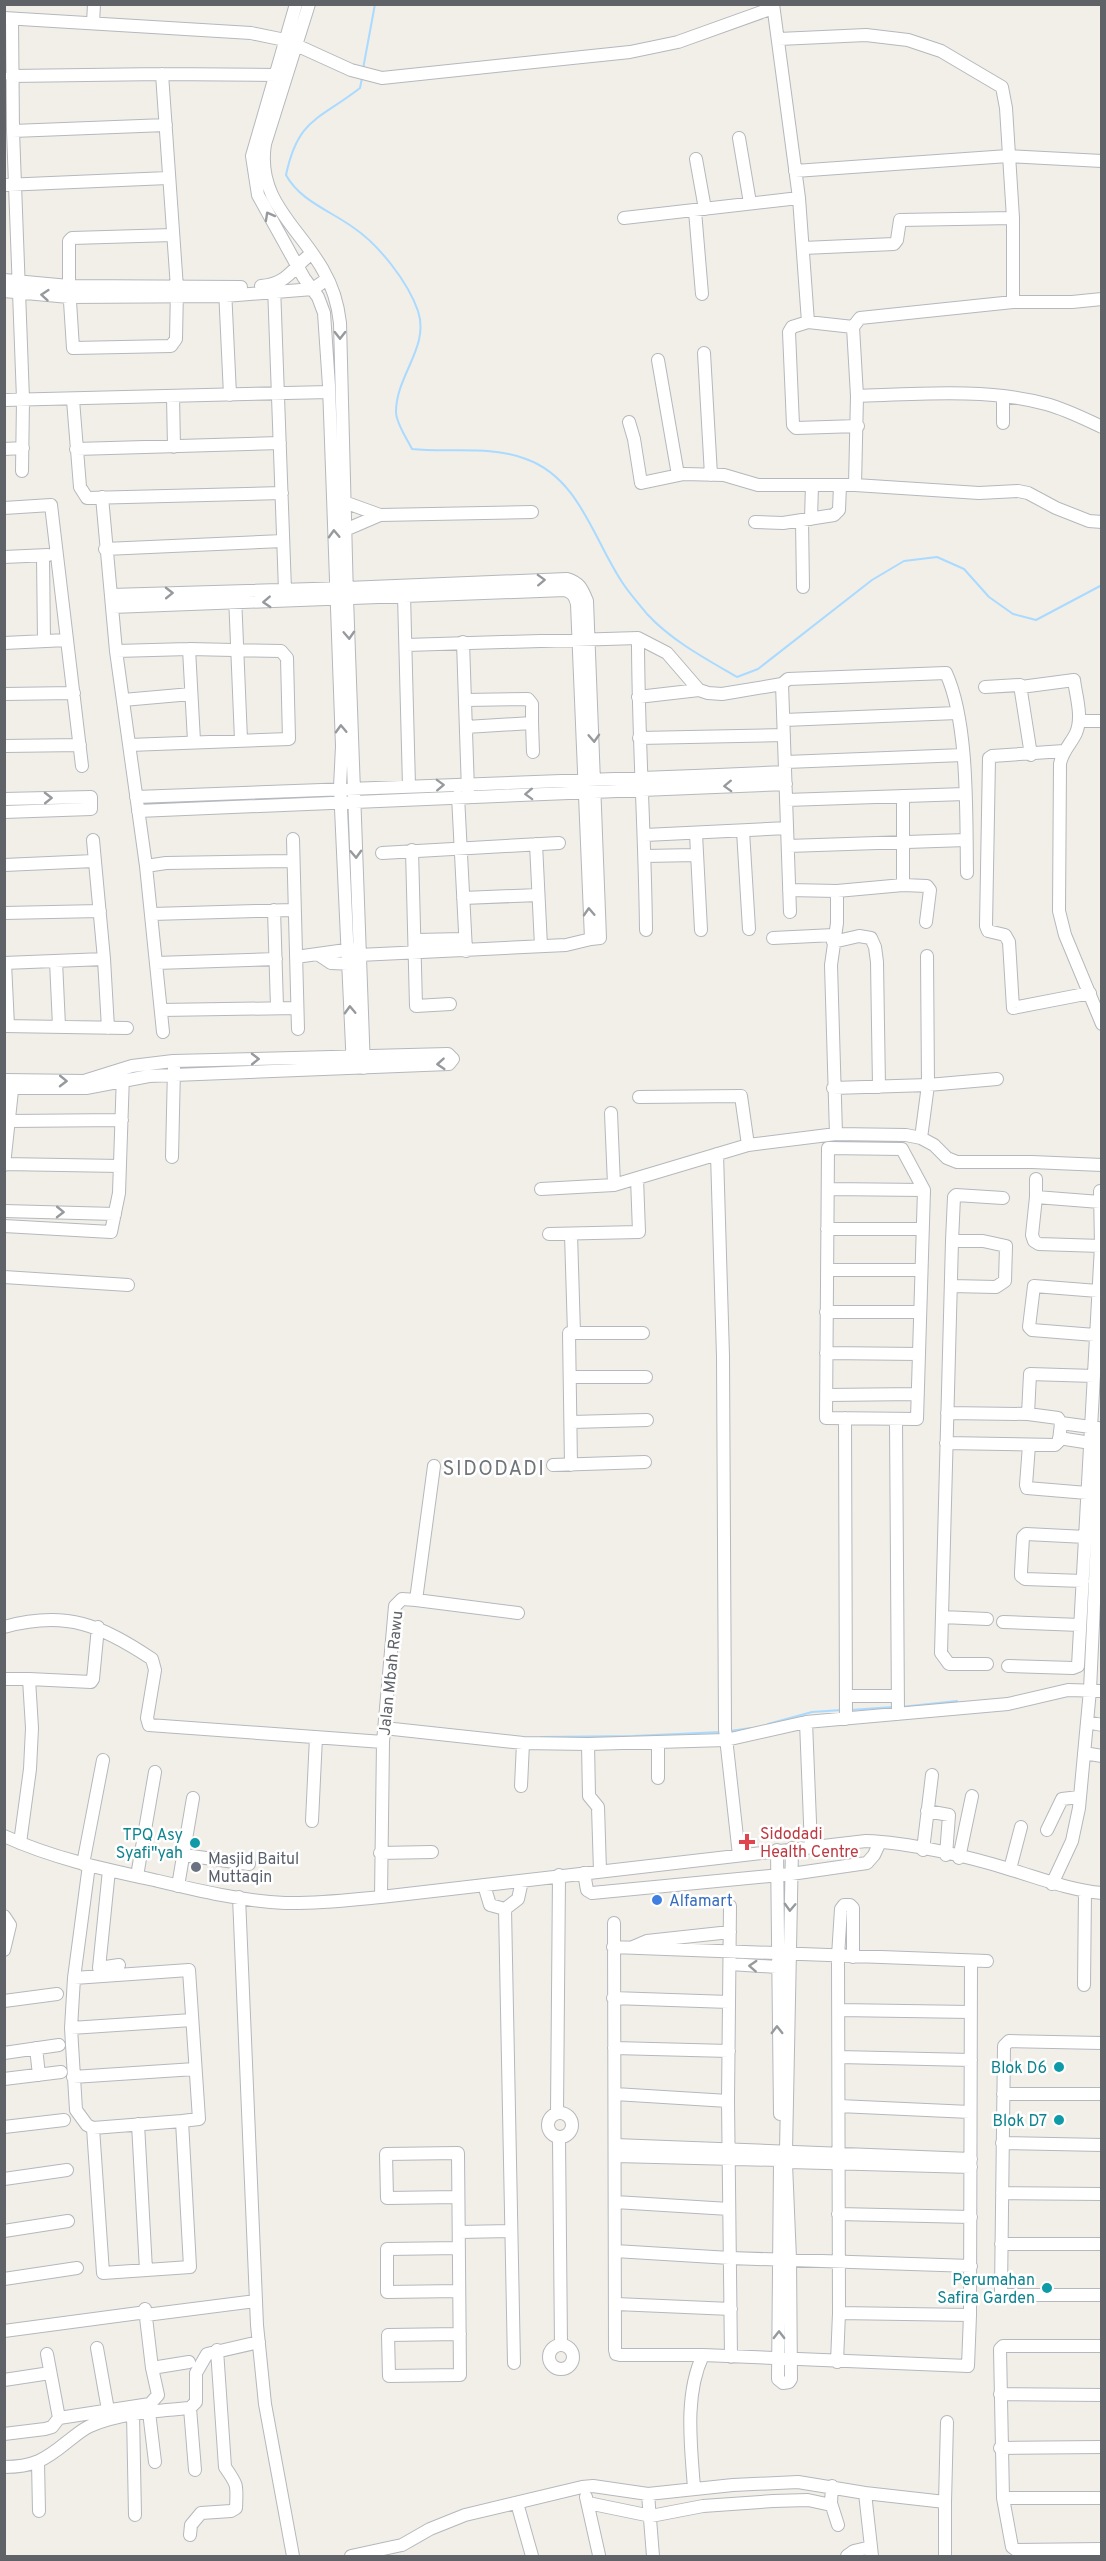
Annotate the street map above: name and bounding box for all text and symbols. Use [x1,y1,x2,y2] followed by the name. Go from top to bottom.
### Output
[264,212,276,222] one-way arrow
[41,289,50,302] one-way arrow
[334,330,346,339] one-way arrow
[327,530,340,539] one-way arrow
[536,574,545,586] one-way arrow
[165,587,174,599] one-way arrow
[262,595,271,608] one-way arrow
[342,630,355,639] one-way arrow
[335,724,348,733] one-way arrow
[587,733,600,742] one-way arrow
[436,778,445,791] one-way arrow
[723,780,732,792] one-way arrow
[525,788,534,800] one-way arrow
[43,791,52,804] one-way arrow
[350,849,362,858] one-way arrow
[583,907,596,916] one-way arrow
[344,1005,357,1014] one-way arrow
[251,1053,260,1065] one-way arrow
[436,1057,445,1070] one-way arrow
[58,1074,67,1087] one-way arrow
[55,1206,64,1219] one-way arrow
[443,1457,545,1483] district label: SIDODADI
[376,1610,408,1737] street label: Jalan Mbah Rawu
[760,1825,859,1863] place label: Sidodadi Health Centre
[116,1826,183,1864] place label: TPQ Asy Syafi"yah
[738,1833,756,1851] marker: Sidodadi Health Centre
[188,1836,202,1850] marker: TPQ Asy Syafi"yah
[208,1850,299,1888] place label: Masjid Baitul Muttaqin
[189,1860,203,1874] marker: Masjid Baitul Muttaqin
[669,1892,733,1912] place label: Alfamart
[650,1893,664,1907] marker: Alfamart
[783,1902,796,1911] one-way arrow
[749,1960,758,1973] one-way arrow
[771,2025,783,2034] one-way arrow
[991,2059,1047,2079] place label: Blok D6
[1052,2060,1066,2074] marker: Blok D6
[993,2112,1047,2132] place label: Blok D7
[1052,2113,1066,2127] marker: Blok D7
[937,2271,1035,2309] place label: Perumahan Safira Garden
[1040,2281,1054,2295] marker: Perumahan Safira Garden
[773,2331,785,2340] one-way arrow

